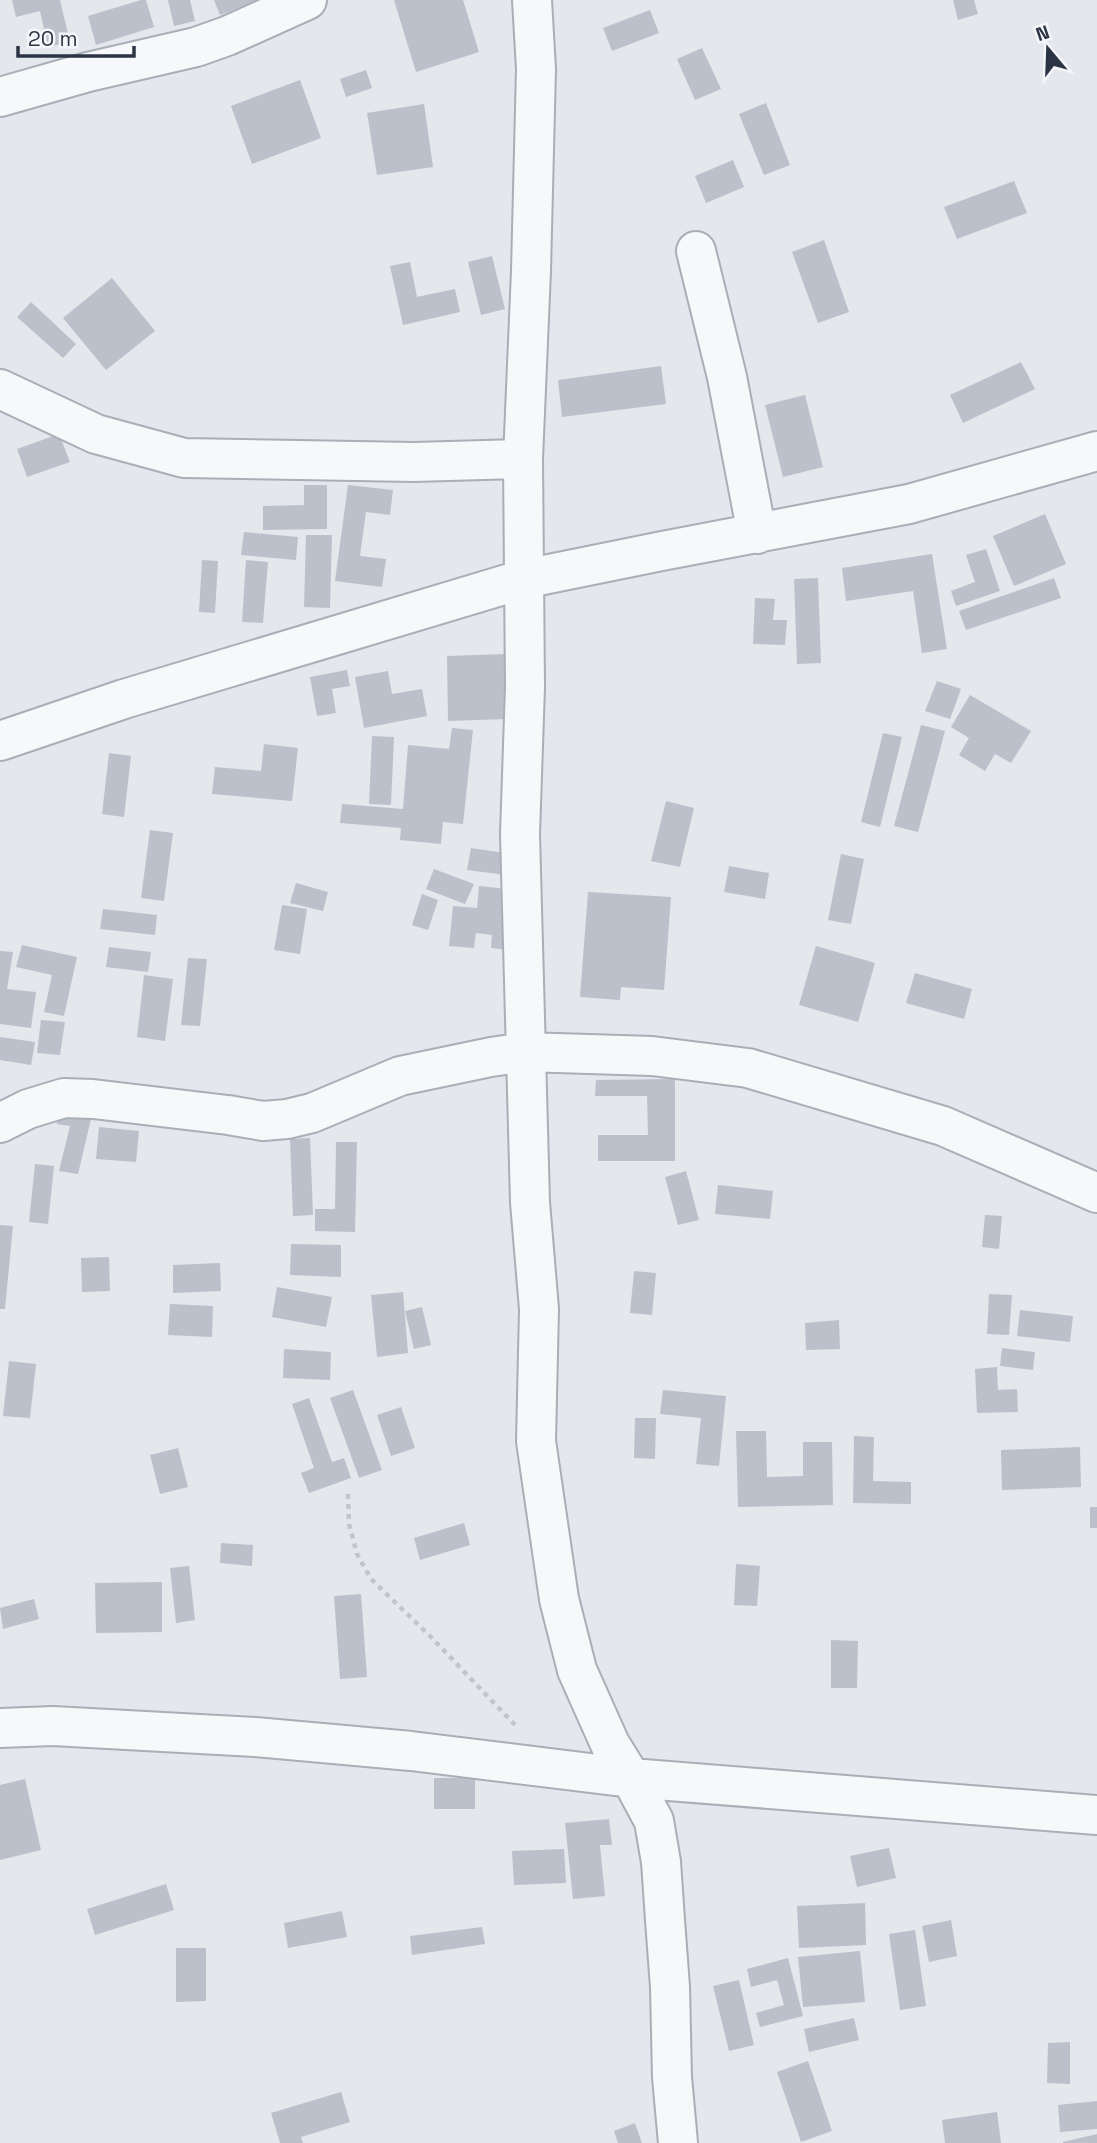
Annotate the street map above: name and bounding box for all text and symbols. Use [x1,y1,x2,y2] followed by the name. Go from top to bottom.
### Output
[18,14,133,58] scale bar
[1013,14,1083,84] north arrow
[1033,20,1053,47] text: N
[28,25,78,52] text: 20 m

